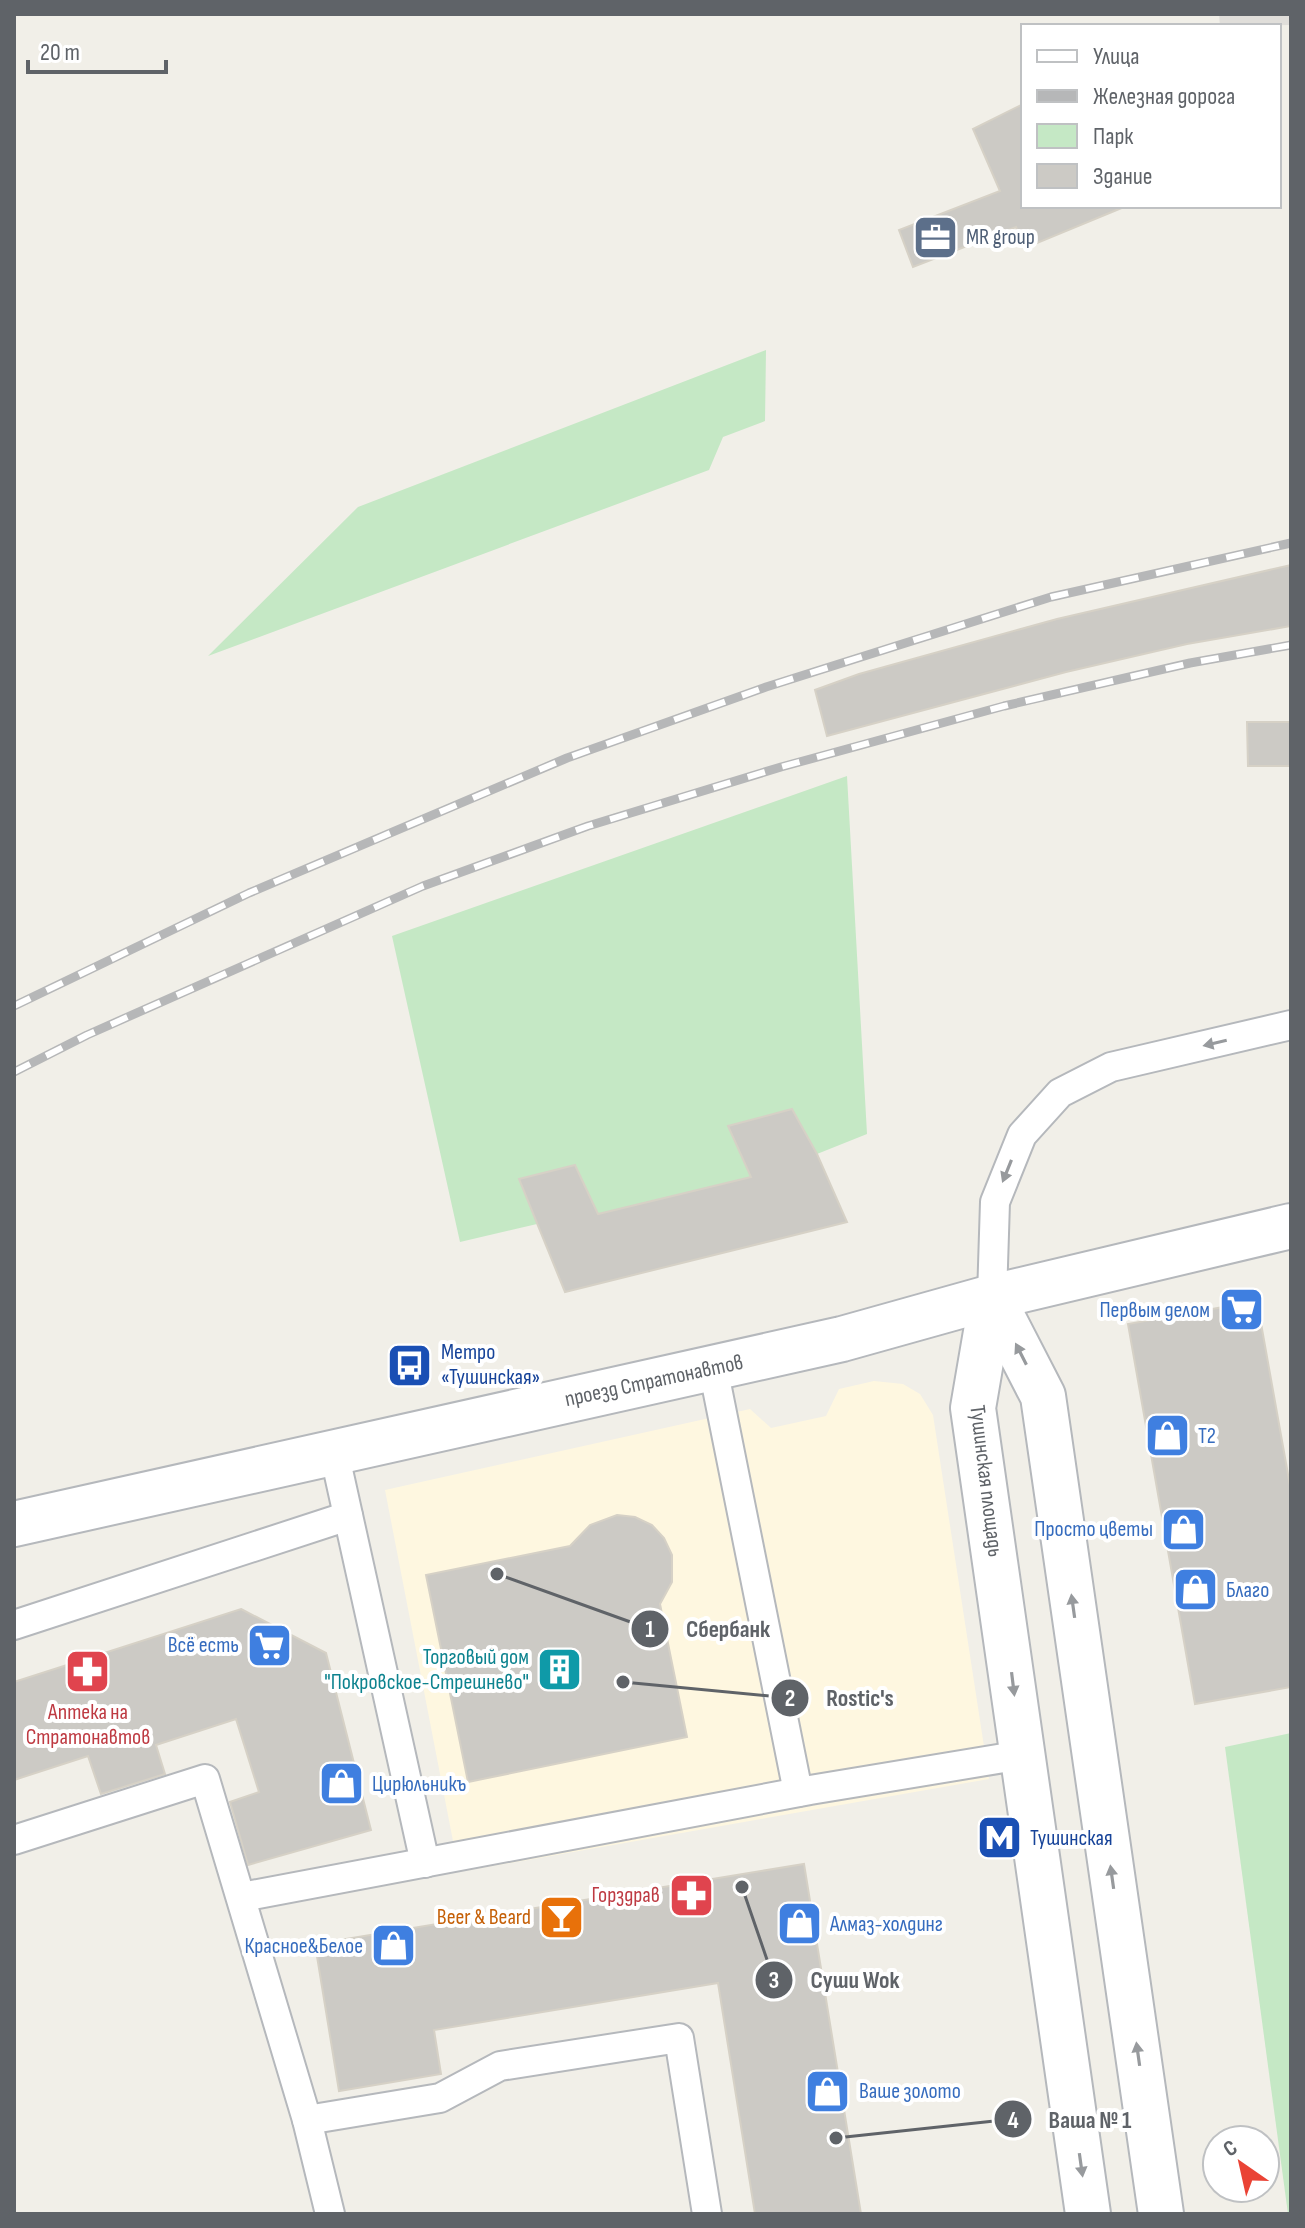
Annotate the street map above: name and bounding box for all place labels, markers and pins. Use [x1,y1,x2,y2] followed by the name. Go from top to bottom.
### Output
[911,213,959,261] office icon: MR group
[966,224,1035,251] place label: MR group
[1217,1286,1265,1334] supermarket icon: Первым делом
[1099,1297,1210,1324] place label: Первым делом
[441,1339,540,1391] place label: Метро «Тушинская»
[386,1341,434,1389] bus stop icon: Метро «Тушинская»
[1143,1412,1191,1460] shop icon: T2
[1198,1423,1216,1450] place label: T2
[1160,1505,1208,1553] shop icon: Просто цветы
[1034,1516,1153,1543] place label: Просто цветы
[1171,1566,1219,1614] shop icon: Благо
[1226,1577,1269,1604] place label: Благо
[630,1605,786,1653] callout: Сбербанк
[246,1621,294,1669] supermarket icon: Всё есть
[168,1632,239,1659] place label: Всё есть
[324,1644,529,1696] place label: Торговый дом "Покровское-Стрешнево"
[536,1646,584,1694] building icon: Торговый дом "Покровское-Стрешнево"
[64,1647,112,1695] pharmacy icon: Аптека на Стратонавтов
[770,1674,910,1722] callout: Rostic's
[26,1699,150,1751] place label: Аптека на Стратонавтов
[317,1760,365,1808] shop icon: Цирюльникъ
[372,1771,467,1798] place label: Цирюльникъ
[975,1814,1023,1862] metro station icon: Тушинская
[1030,1825,1113,1852] place label: Тушинская
[667,1871,715,1919] pharmacy icon: Горздрав
[592,1882,660,1909] place label: Горздрав
[538,1893,586,1941] bar icon: Beer & Beard
[775,1900,823,1948] shop icon: Алмаз-холдинг
[437,1904,531,1931] place label: Beer & Beard
[829,1911,943,1938] place label: Алмаз-холдинг
[370,1922,418,1970] shop icon: Красное&Белое
[244,1933,363,1960] place label: Красное&Белое
[754,1956,915,2004] callout: Суши Wok
[804,2067,852,2115] shop icon: Ваше золото
[859,2078,961,2105] place label: Ваше золото
[993,2095,1148,2143] callout: Ваша № 1

